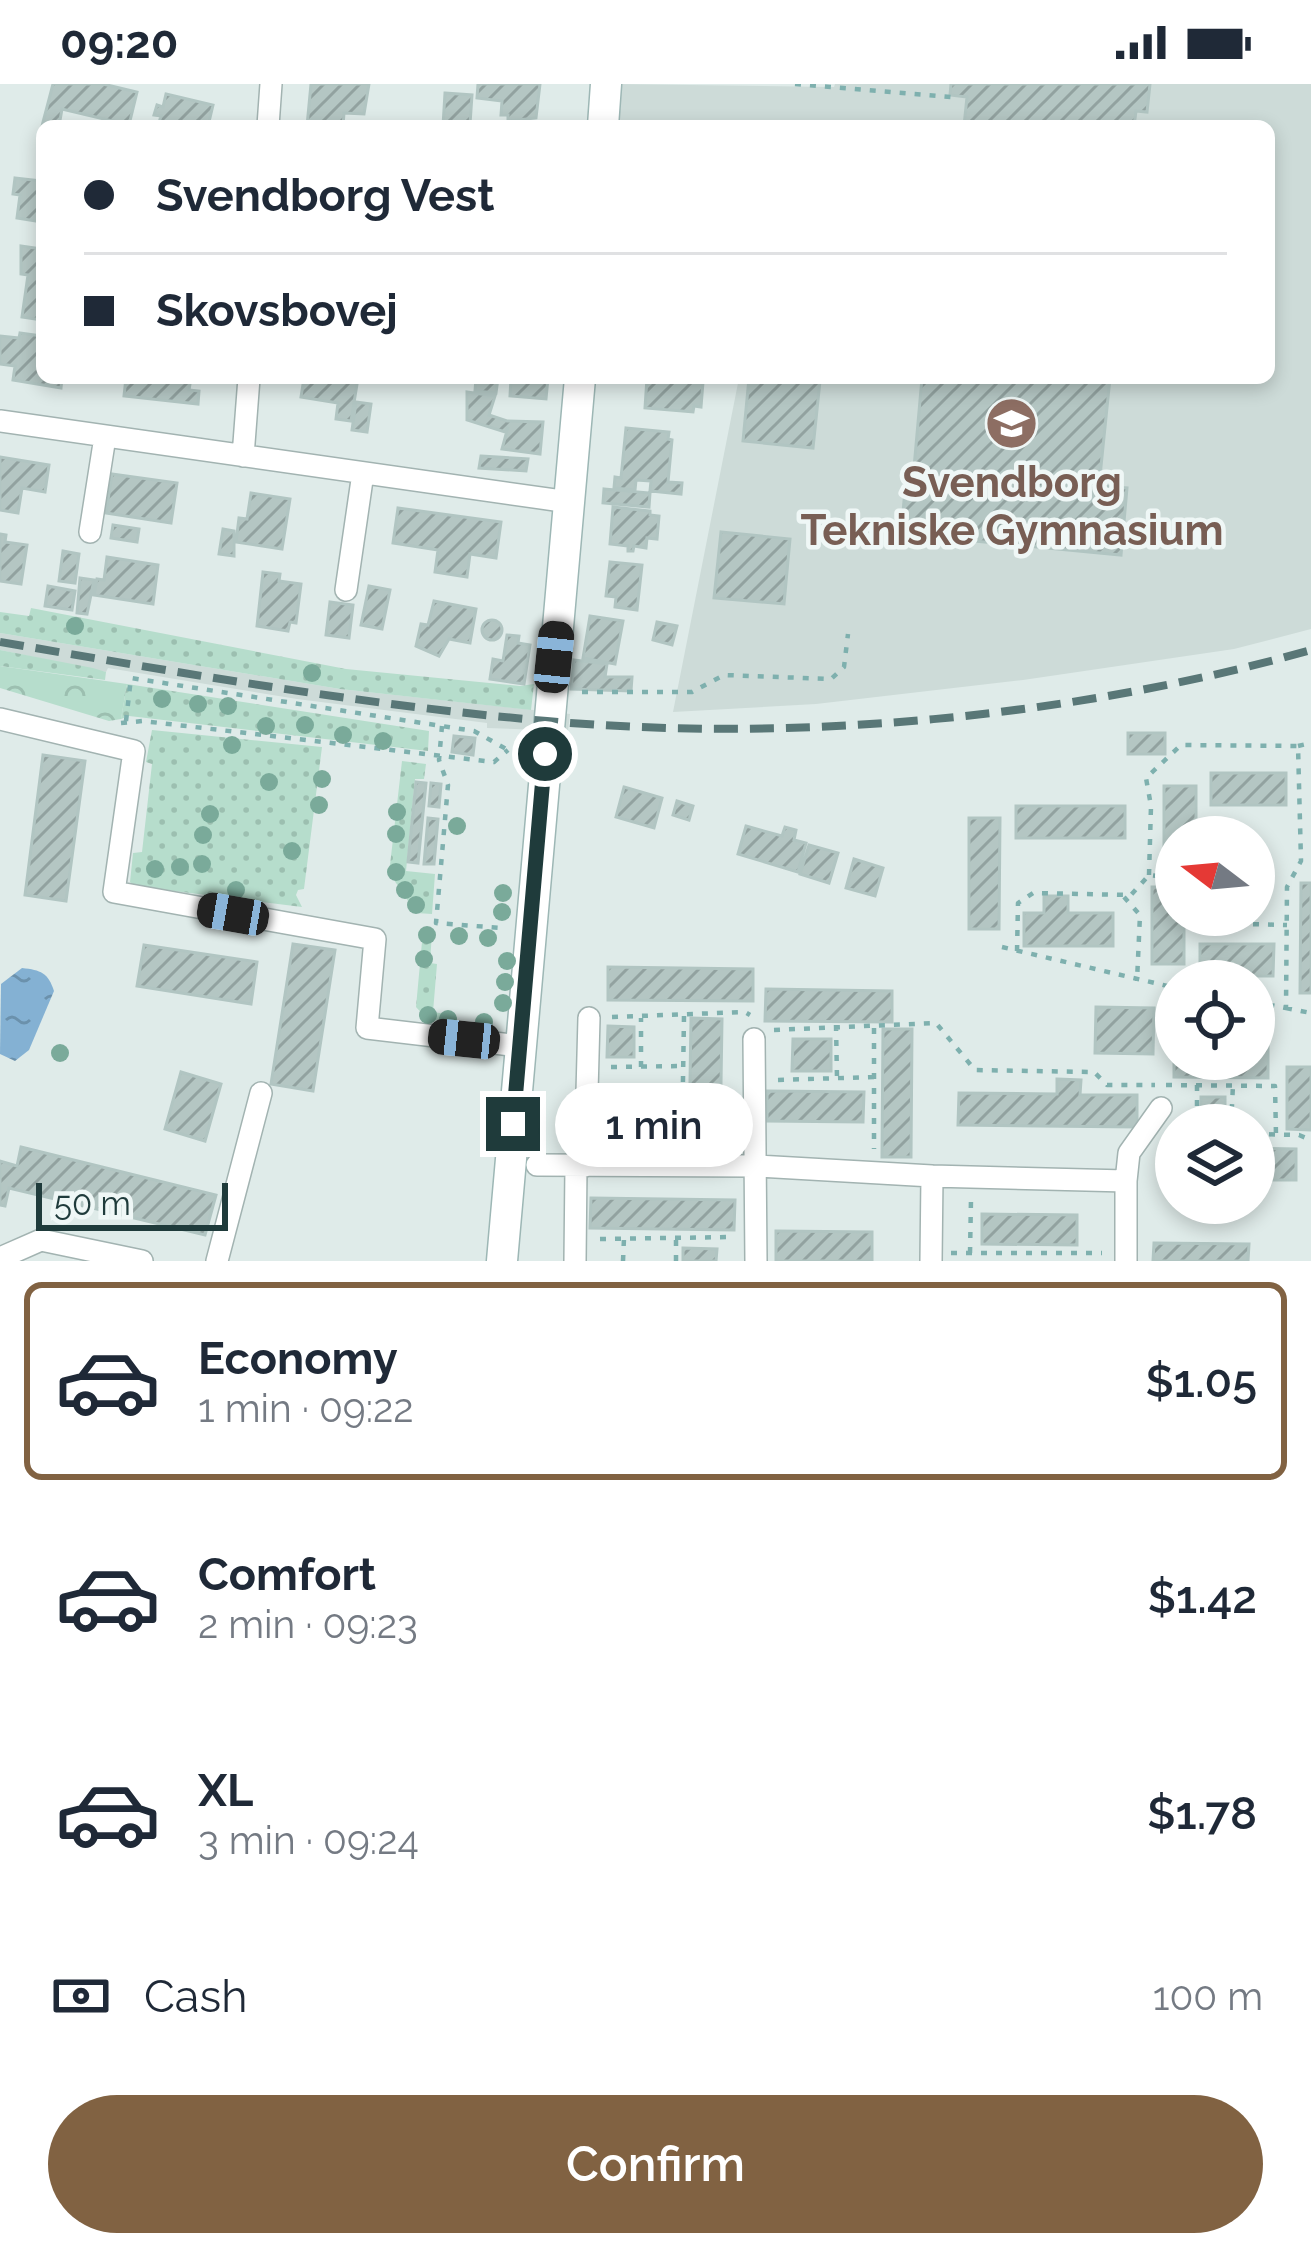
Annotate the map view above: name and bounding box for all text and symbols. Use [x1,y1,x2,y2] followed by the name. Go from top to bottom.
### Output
[60,16,178,69] text: 09:20
[156,169,494,222] text: Svendborg Vest
[156,284,398,337] text: Skovsbovej
[984,395,1040,451] school or university icon: Svendborg Tekniske Gymnasium
[800,458,1224,555] place label: Svendborg Tekniske Gymnasium
[532,619,576,695] car
[518,727,572,781] route start
[1155,816,1275,936] north arrow
[1155,816,1275,1224] map controls
[194,890,272,938] car
[1155,960,1275,1080] button: locate
[426,1017,502,1061] car
[555,1082,753,1166] callout: 1 min
[486,1097,540,1151] route end
[606,1102,702,1148] text: 1 min
[1155,1104,1275,1224] button: layers
[36,1177,228,1230] scale bar
[54,1184,131,1223] text: 50 m
[54,1327,162,1435] icon: car
[198,1332,398,1385] text: Economy
[1146,1355,1257,1408] text: $1.05
[198,1385,414,1431] text: 1 min · 09:22
[54,1543,162,1651] icon: car
[198,1548,376,1601] text: Comfort
[1148,1571,1257,1624] text: $1.42
[198,1601,418,1647] text: 2 min · 09:23
[54,1759,162,1867] icon: car
[198,1764,253,1817] text: XL
[1147,1787,1257,1840] text: $1.78
[198,1817,419,1863] text: 3 min · 09:24
[48,1963,114,2029] icon: cash
[144,1970,247,2023] text: Cash
[1153,1973,1263,2019] text: 100 m
[48,2095,1263,2233] button: Confirm

